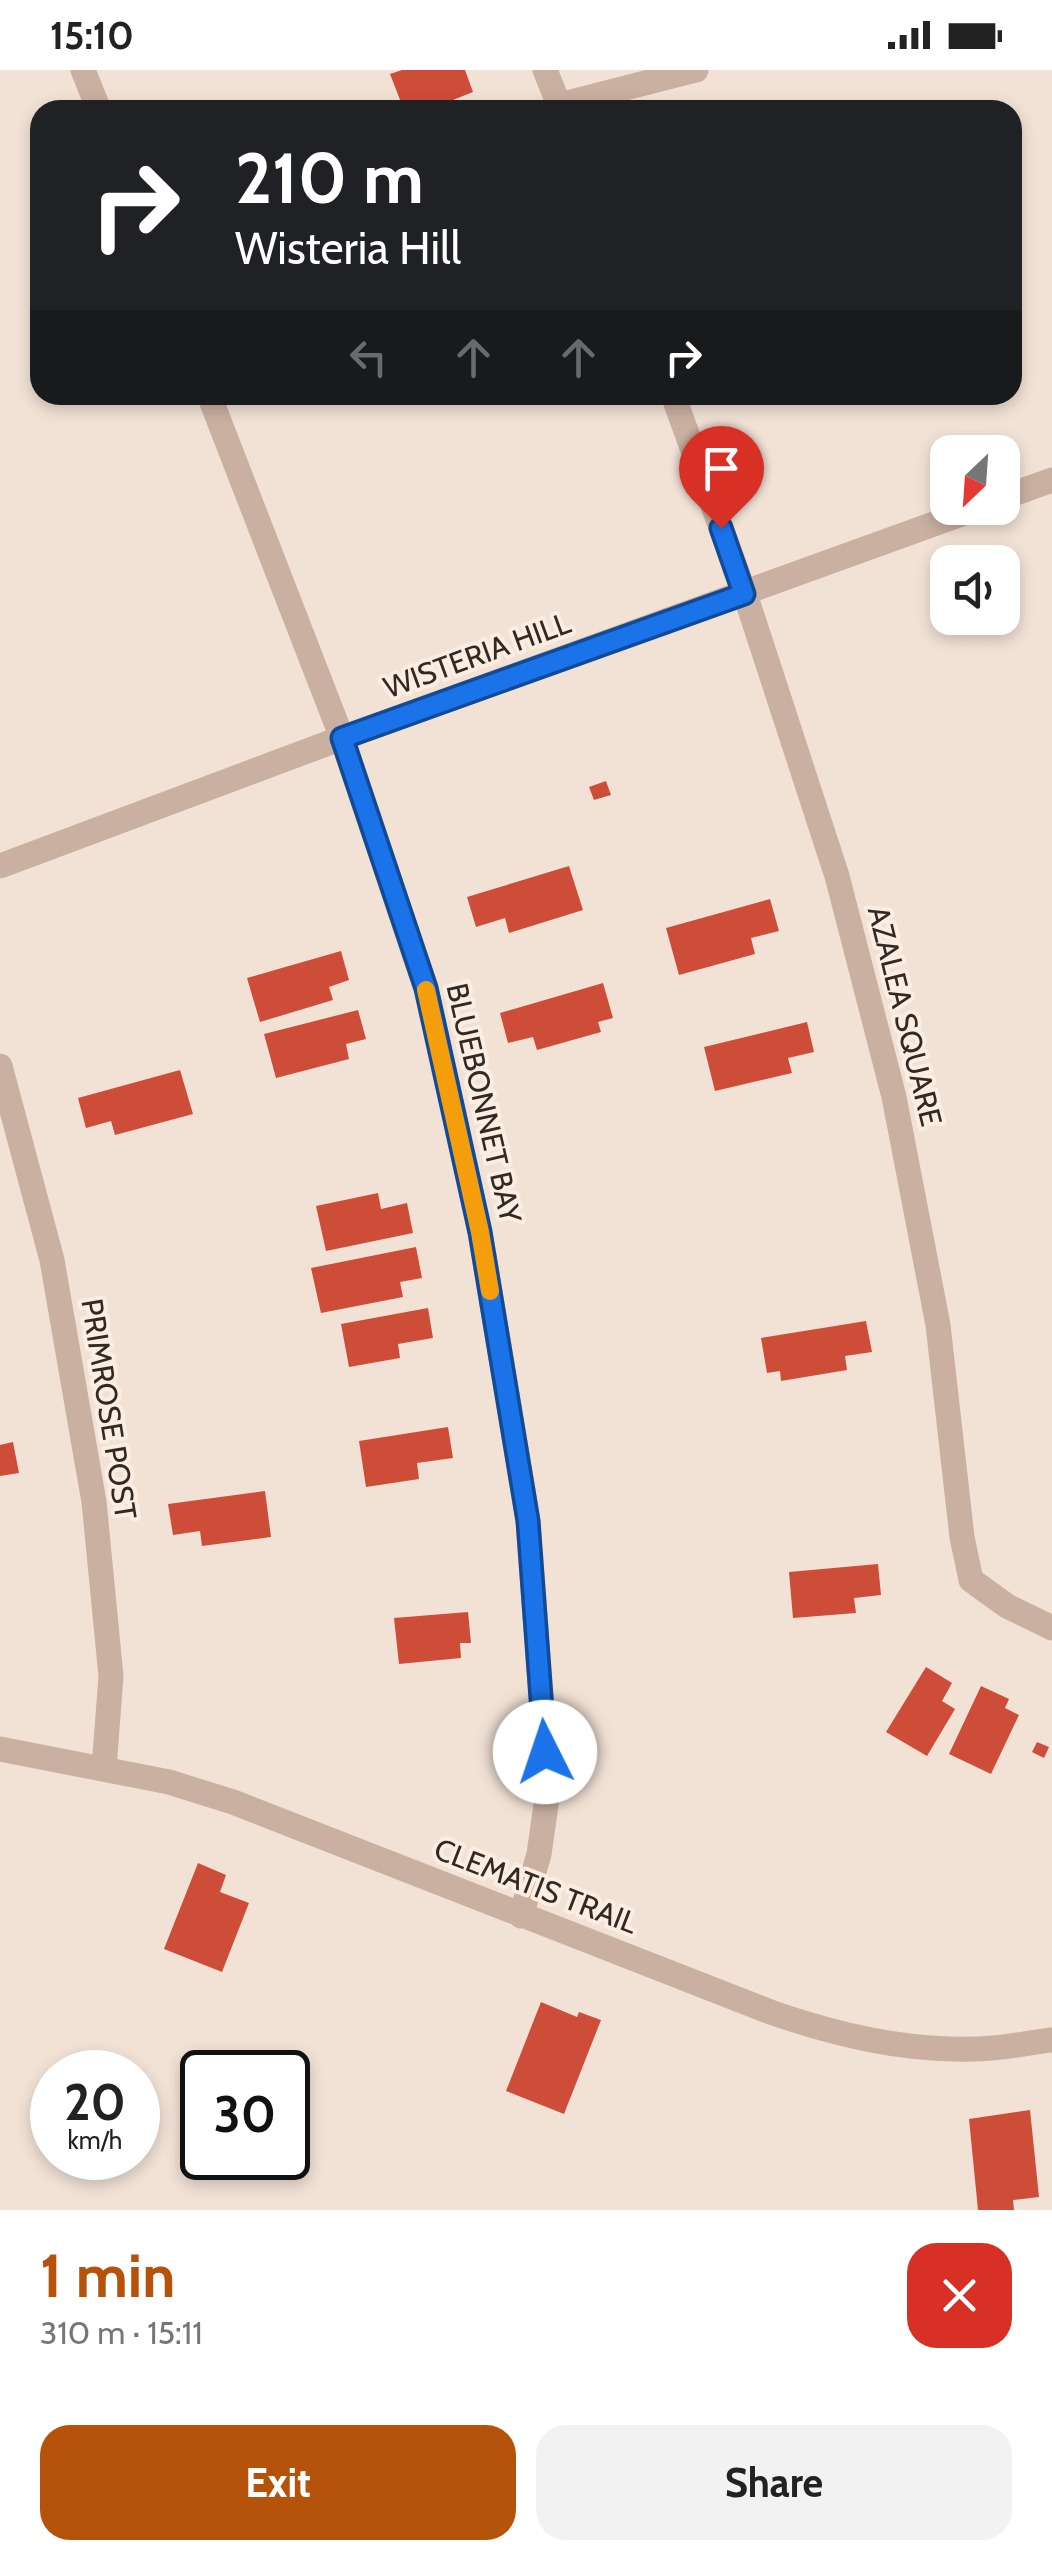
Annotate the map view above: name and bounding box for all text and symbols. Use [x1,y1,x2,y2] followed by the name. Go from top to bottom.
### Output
[50,12,134,59] text: 15:10
[235,135,424,221] text: 210 m
[70,140,200,270] icon: right
[235,221,461,275] text: Wisteria Hill
[341,330,396,385] icon: left
[446,330,501,385] icon: ahead
[551,330,606,385] icon: ahead
[656,330,711,385] icon: right
[679,426,764,529] pin
[930,435,1020,525] north arrow
[930,435,1020,635] map controls
[694,441,749,496] icon: arrive
[930,545,1020,635] button: sound
[379,604,575,706] street label: WISTERIA HILL
[860,902,950,1130] street label: AZALEA SQUARE
[438,980,530,1227] street label: BLUEBONNET BAY
[73,1296,145,1522] street label: PRIMROSE POST
[493,1700,597,1804] position arrow
[429,1830,643,1942] street label: CLEMATIS TRAIL
[180,2050,310,2180] speed limit sign: 30
[64,2072,126,2133] text: 20
[68,2125,122,2155] text: km/h
[40,2239,175,2312] text: 1 min
[907,2243,1012,2348] button: close
[40,2313,203,2352] text: 310 m · 15:11
[40,2425,516,2540] button: Exit
[536,2425,1012,2540] button: Share

